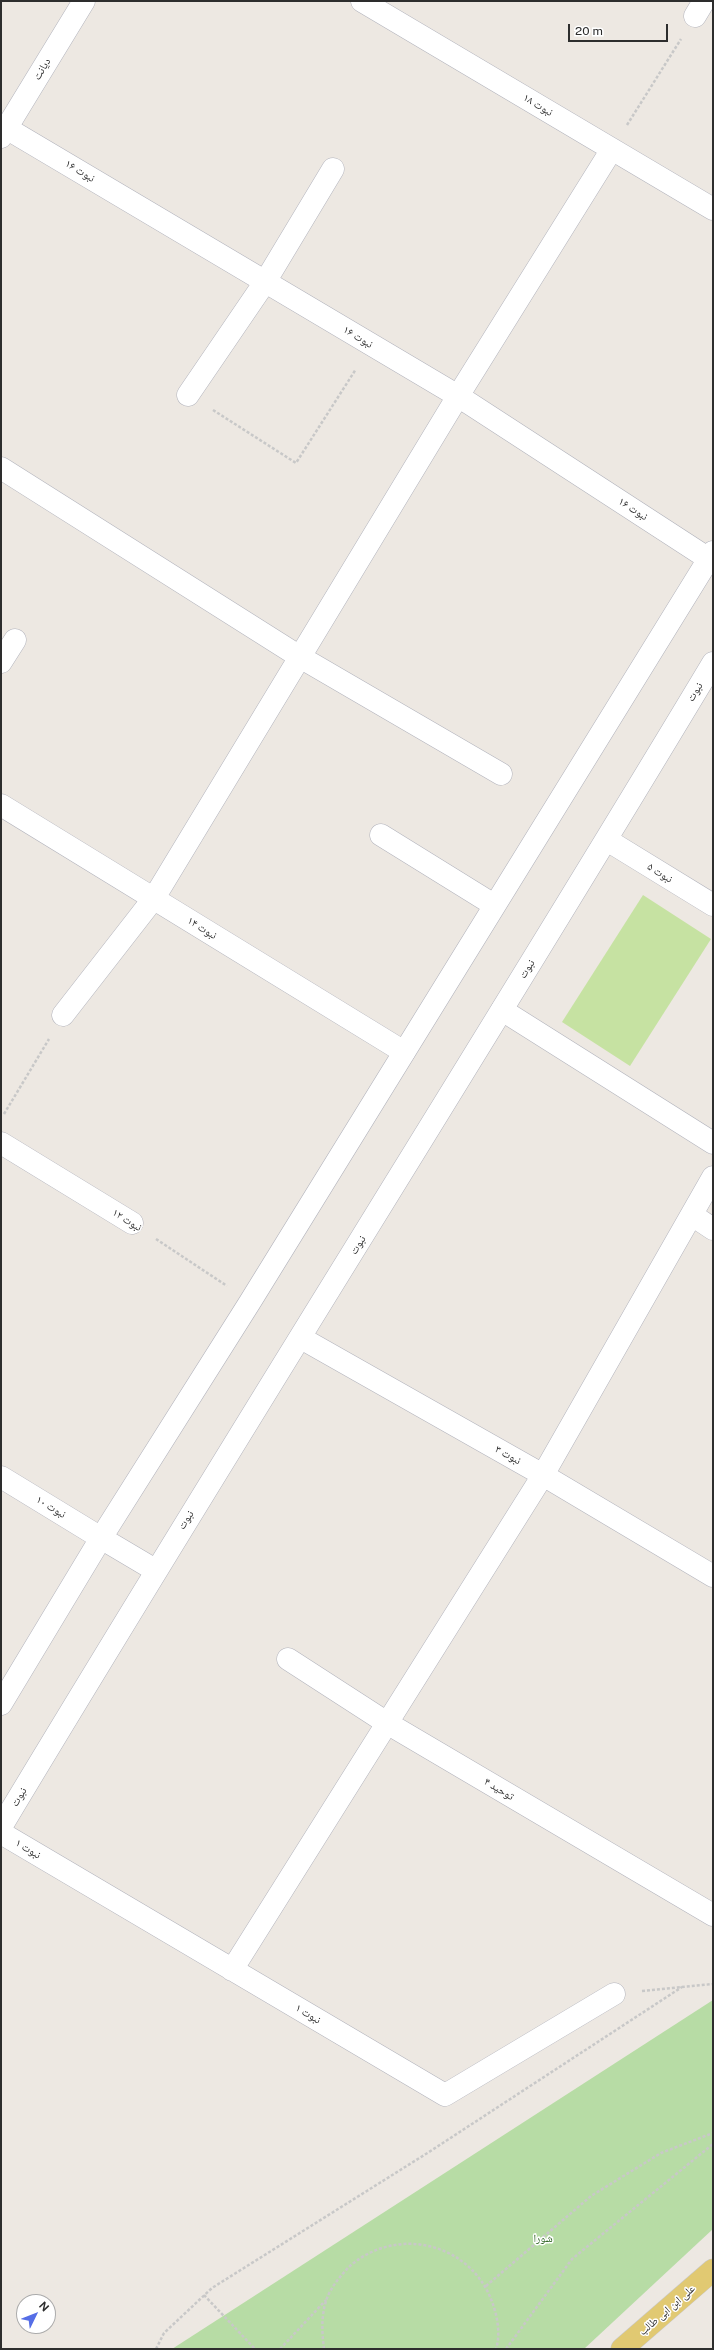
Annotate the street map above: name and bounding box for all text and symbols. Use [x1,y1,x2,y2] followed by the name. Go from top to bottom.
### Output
[570,16,670,42] scale bar
[575,24,603,38] text: 20 m
[30,56,54,82] street label: دیانت
[521,91,555,119] street label: نبوت ۱۸
[63,157,97,185] street label: نبوت ۱۶
[341,323,375,351] street label: نبوت ۱۶
[616,495,650,523] street label: نبوت ۱۶
[684,680,706,704] street label: نبوت
[645,860,675,886] street label: نبوت ۵
[185,914,219,942] street label: نبوت ۱۴
[516,957,538,981] street label: نبوت
[110,1206,144,1234] street label: نبوت ۱۲
[347,1233,369,1257] street label: نبوت
[493,1443,523,1467] street label: نبوت ۳
[34,1493,68,1521] street label: نبوت ۱۰
[175,1508,197,1532] street label: نبوت
[482,1775,516,1803] street label: توحید ۴
[8,1785,30,1809] street label: نبوت
[13,1836,43,1862] street label: نبوت ۱
[293,2001,323,2027] street label: نبوت ۱
[533,2232,553,2246] park label: شورا
[636,2282,698,2338] street label: علی ابن ابی طالب
[16,2294,56,2334] north arrow
[37,2299,51,2314] text: N

